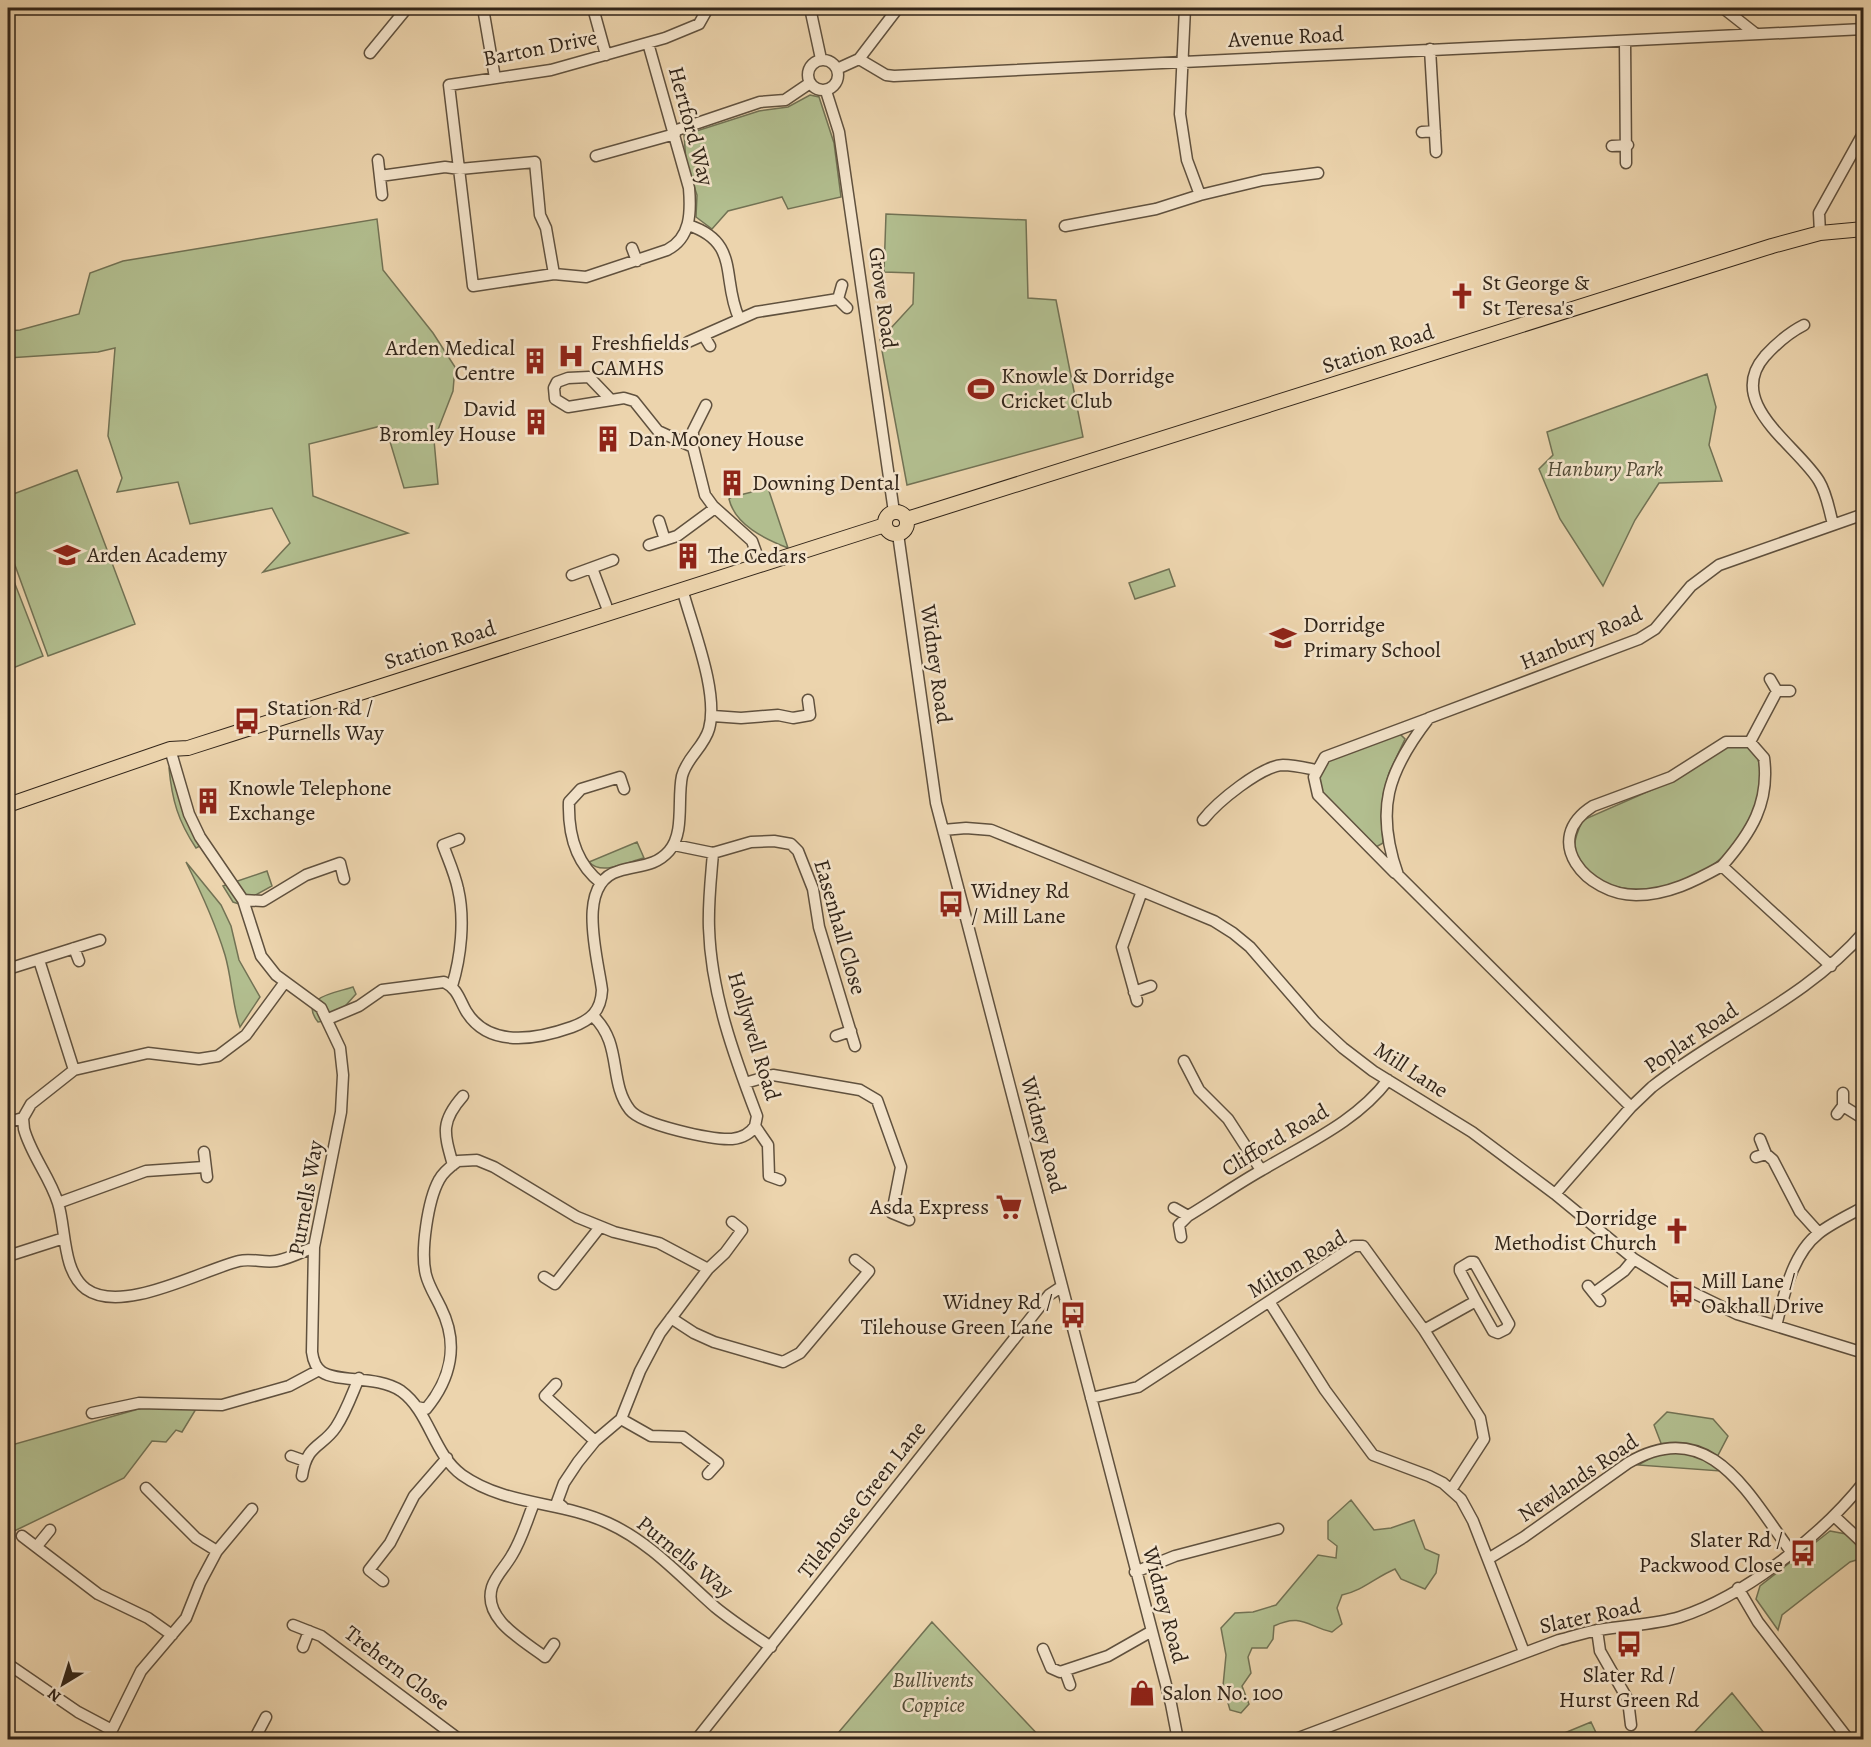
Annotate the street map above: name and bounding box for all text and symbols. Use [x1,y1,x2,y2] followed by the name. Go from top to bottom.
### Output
[1226,19,1345,55] street label: Avenue Road
[480,22,600,74] street label: Barton Drive
[661,63,721,189] street label: Hertford Way
[861,245,905,351] street label: Grove Road
[1482,268,1590,323] place label: St George & St Teresa's
[1447,281,1477,311] church icon: St George & St Teresa's
[1318,317,1438,381] street label: Station Road
[591,328,689,383] place label: Freshfields CAMHS
[385,333,515,388] place label: Arden Medical Centre
[556,341,586,371] hospital icon: Freshfields CAMHS
[520,346,550,376] building icon: Arden Medical Centre
[1001,361,1175,416] place label: Knowle & Dorridge Cricket Club
[966,374,996,404] sports icon: Knowle & Dorridge Cricket Club
[379,394,516,449] place label: David Bromley House
[521,407,551,437] building icon: David Bromley House
[593,424,623,454] building icon: Dan Mooney House
[628,424,804,454] place label: Dan Mooney House
[1547,454,1664,484] park label: Hanbury Park
[717,468,747,498] building icon: Downing Dental
[752,468,900,498] place label: Downing Dental
[52,540,82,570] school or university icon: Arden Academy
[86,540,227,570] place label: Arden Academy
[673,541,703,571] building icon: The Cedars
[708,541,807,571] place label: The Cedars
[1515,599,1647,677] street label: Hanbury Road
[913,602,959,725] street label: Widney Road
[1303,610,1441,665] place label: Dorridge Primary School
[380,613,500,677] street label: Station Road
[1268,623,1298,653] school or university icon: Dorridge Primary School
[267,693,384,748] place label: Station Rd / Purnells Way
[232,706,262,736] bus stop icon: Station Rd / Purnells Way
[228,773,392,828] place label: Knowle Telephone Exchange
[193,786,223,816] building icon: Knowle Telephone Exchange
[806,856,874,998] street label: Easenhall Close
[970,876,1070,931] place label: Widney Rd / Mill Lane
[936,889,966,919] bus stop icon: Widney Rd / Mill Lane
[720,968,788,1104] street label: Hollywell Road
[1638,995,1744,1081] street label: Poplar Road
[1368,1035,1454,1105] street label: Mill Lane
[1013,1072,1073,1197] street label: Widney Road
[1216,1096,1334,1184] street label: Clifford Road
[281,1138,331,1258] street label: Purnells Way
[869,1192,989,1222] place label: Asda Express
[994,1192,1024,1222] supermarket icon: Asda Express
[1494,1203,1657,1258] place label: Dorridge Methodist Church
[1662,1216,1692,1246] church icon: Dorridge Methodist Church
[1242,1223,1352,1305] street label: Milton Road
[1701,1266,1824,1321] place label: Mill Lane / Oakhall Drive
[1666,1279,1696,1309] bus stop icon: Mill Lane / Oakhall Drive
[861,1287,1053,1342] place label: Widney Rd / Tilehouse Green Lane
[1058,1300,1088,1330] bus stop icon: Widney Rd / Tilehouse Green Lane
[791,1415,933,1585] street label: Tilehouse Green Lane
[1512,1427,1644,1529] street label: Newlands Road
[630,1509,740,1605] street label: Purnells Way
[1639,1525,1783,1580] place label: Slater Rd / Packwood Close
[1788,1538,1818,1568] bus stop icon: Slater Rd / Packwood Close
[1135,1542,1195,1667] street label: Widney Road
[1537,1591,1644,1641] street label: Slater Road
[338,1619,456,1717] street label: Trehern Close
[1614,1629,1644,1659] bus stop icon: Slater Rd / Hurst Green Rd
[33,1654,93,1714] north arrow
[1559,1660,1699,1715] place label: Slater Rd / Hurst Green Rd
[892,1665,974,1720] park label: Bullivents Coppice
[1127,1678,1157,1708] shop icon: Salon No. 100
[1162,1678,1283,1708] place label: Salon No. 100
[43,1683,66,1707] text: N

